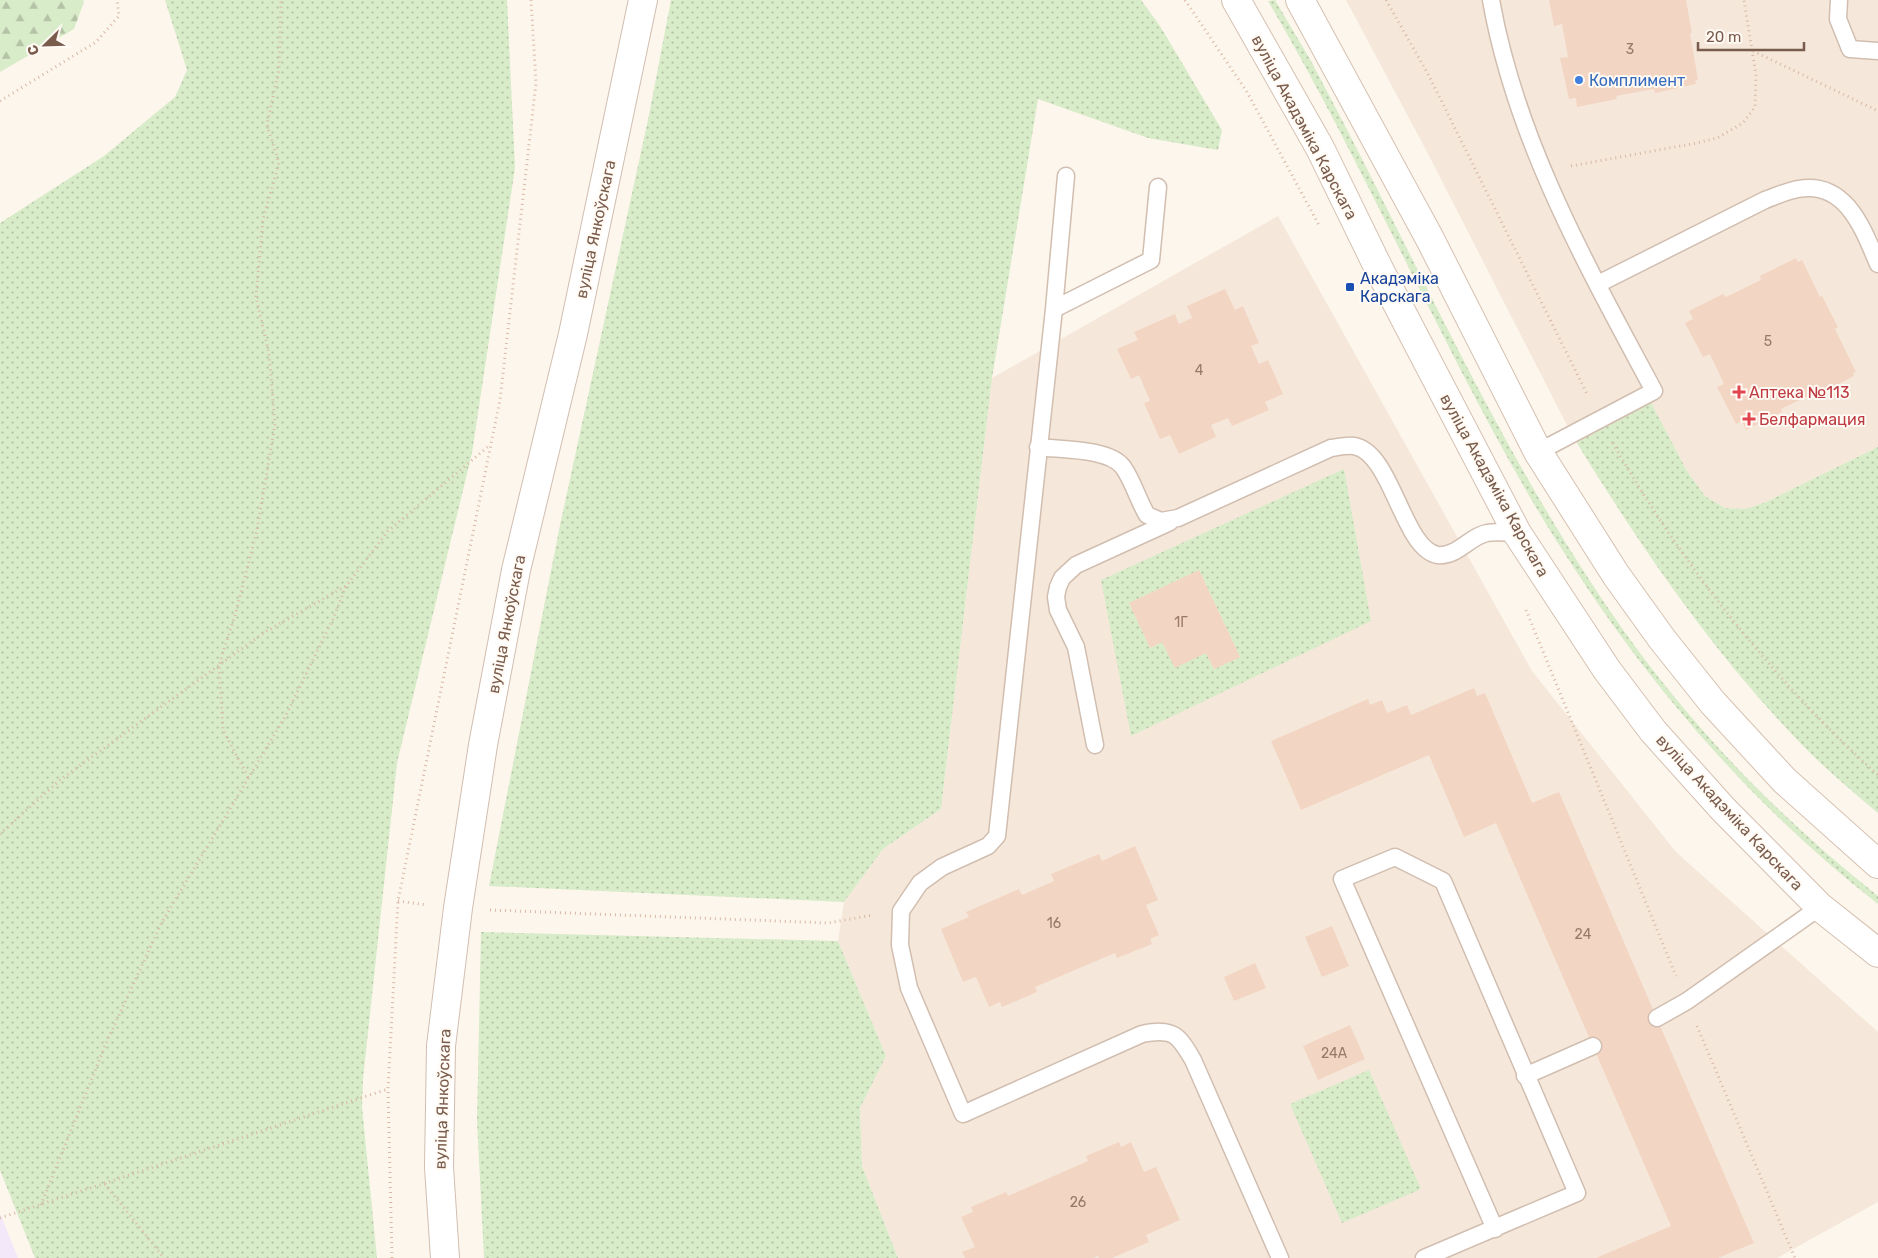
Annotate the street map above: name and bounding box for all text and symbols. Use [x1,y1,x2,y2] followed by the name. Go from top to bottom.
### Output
[20,20,70,70] north arrow
[1698,20,1804,52] scale bar
[1706,28,1741,46] text: 20 m
[1248,32,1361,223] street label: вуліца Акадэміка Карскага
[1626,41,1634,58] house number: 3
[24,42,43,58] text: С
[1589,71,1685,90] place label: Комплимент
[1573,74,1585,86] marker: Комплимент
[572,158,619,300] street label: вуліца Янкоўскага
[1360,269,1439,306] place label: Акадэміка Карскага
[1344,281,1356,293] marker: Акадэміка Карскага
[1764,333,1772,350] house number: 5
[1195,362,1204,379] house number: 4
[1749,383,1850,402] place label: Аптека №113
[1733,386,1745,398] marker: Аптека №113
[1436,390,1553,580] street label: вуліца Акадэміка Карскага
[1759,410,1865,429] place label: Белфармация
[1743,413,1755,425] marker: Белфармация
[484,553,529,695] street label: вуліца Янкоўскага
[1174,614,1188,631] house number: 1Г
[1652,730,1807,894] street label: вуліца Акадэміка Карскага
[1047,915,1061,932] house number: 16
[1575,926,1592,943] house number: 24
[431,1028,454,1170] street label: вуліца Янкоўскага
[1321,1045,1348,1062] house number: 24А
[1070,1194,1086,1211] house number: 26

